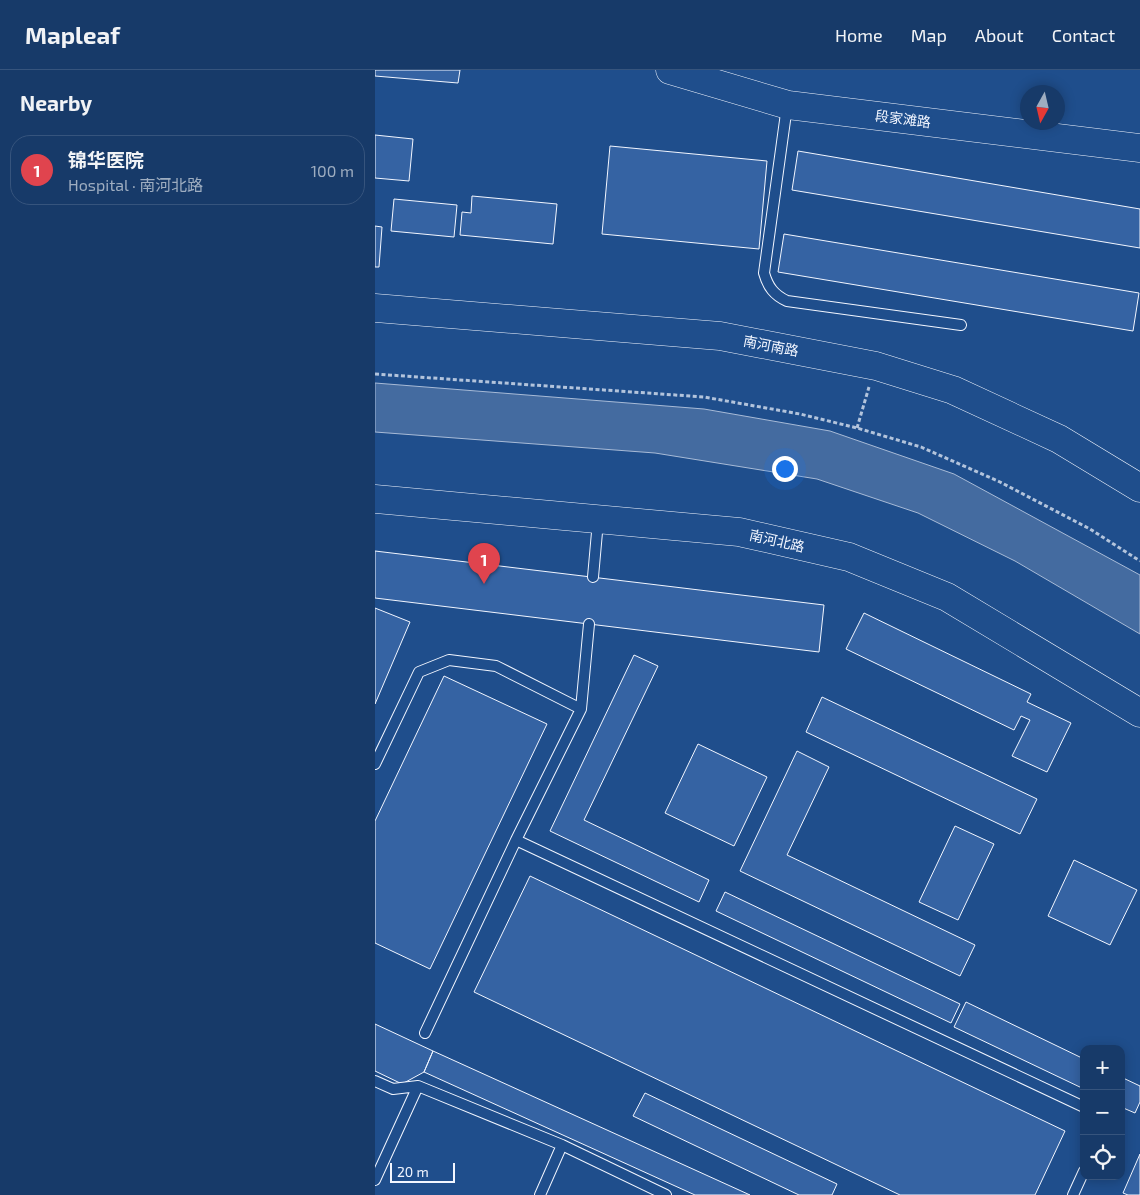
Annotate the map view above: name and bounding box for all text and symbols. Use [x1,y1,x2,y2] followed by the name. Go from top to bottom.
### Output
[25,20,120,49] text: Mapleaf
[835,24,883,46] text: Home
[911,24,947,46] text: Map
[975,24,1024,46] text: About
[1052,24,1115,46] text: Contact
[1020,85,1065,130] north arrow
[20,90,92,115] text: Nearby
[874,107,932,130] street label: 段家滩路
[68,148,144,171] text: 锦华医院
[34,161,40,180] text: 1
[311,161,354,180] text: 100 m
[68,175,203,194] text: Hospital · 南河北路
[742,332,800,359] street label: 南河南路
[772,456,798,482] your location
[748,526,806,555] street label: 南河北路
[468,543,500,584] pin: 1
[1080,1045,1125,1180] map controls
[1080,1045,1125,1090] button: +
[1080,1090,1125,1135] button: −
[1080,1135,1125,1180] button: locate
[390,1160,455,1183] scale bar
[397,1163,429,1180] text: 20 m

